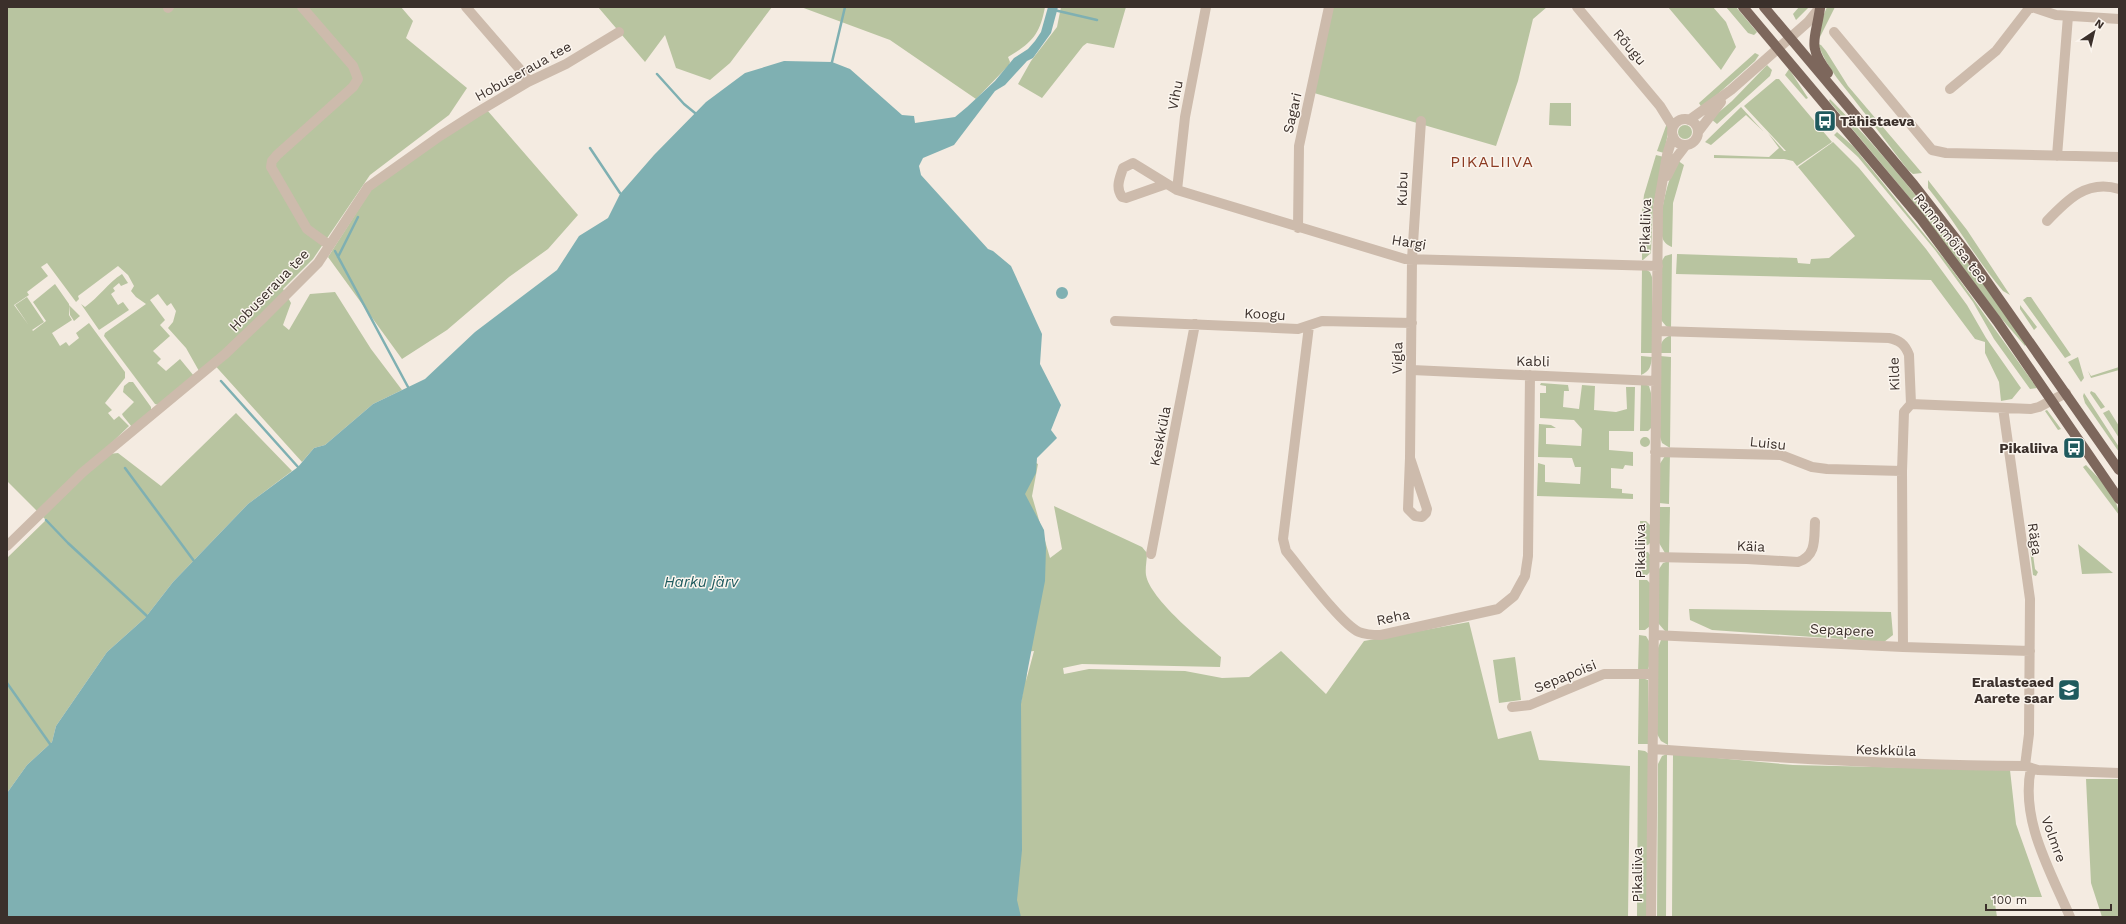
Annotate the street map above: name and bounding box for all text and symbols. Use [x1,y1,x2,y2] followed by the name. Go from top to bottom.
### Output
[2074,12,2114,52] north arrow
[2092,17,2107,32] text: N
[1610,26,1650,68] street label: Rõugu
[472,38,574,104] street label: Hobuseraua tee
[1164,79,1186,111] street label: Vihu
[1280,91,1304,135] street label: Sagari
[1812,108,1838,134] bus stop icon: Tähistaeva
[1840,113,1916,129] place label: Tähistaeva
[1450,152,1534,171] district label: PIKALIIVA
[1393,171,1411,207] street label: Kubu
[1911,190,1991,286] street label: Rannamõisa tee
[1636,198,1654,254] street label: Pikaliiva
[1391,231,1427,253] street label: Hargi
[226,246,312,334] street label: Hobuseraua tee
[1244,305,1286,323] street label: Koogu
[1389,342,1405,374] street label: Vigla
[1516,353,1550,369] street label: Kabli
[1885,357,1903,391] street label: Kilde
[1146,405,1174,467] street label: Keskküla
[1749,433,1787,453] street label: Luisu
[2061,435,2087,461] bus stop icon: Pikaliiva
[1999,440,2059,456] place label: Pikaliiva
[2025,522,2045,556] street label: Räga
[1632,524,1648,578] street label: Pikaliiva
[1736,537,1766,555] street label: Käia
[664,573,740,591] water label: Harku järv
[1375,606,1411,628] street label: Reha
[1810,620,1874,640] street label: Sepapere
[1532,656,1598,696] street label: Sepapoisi
[1972,674,2054,706] place label: Eralasteaed Aarete saar
[2056,677,2082,703] school or university icon: Eralasteaed Aarete saar
[1855,741,1917,759] street label: Keskküla
[2038,814,2070,864] street label: Volmre
[1629,848,1645,902] street label: Pikaliiva
[1986,886,2111,912] scale bar
[1992,893,2027,907] text: 100 m

